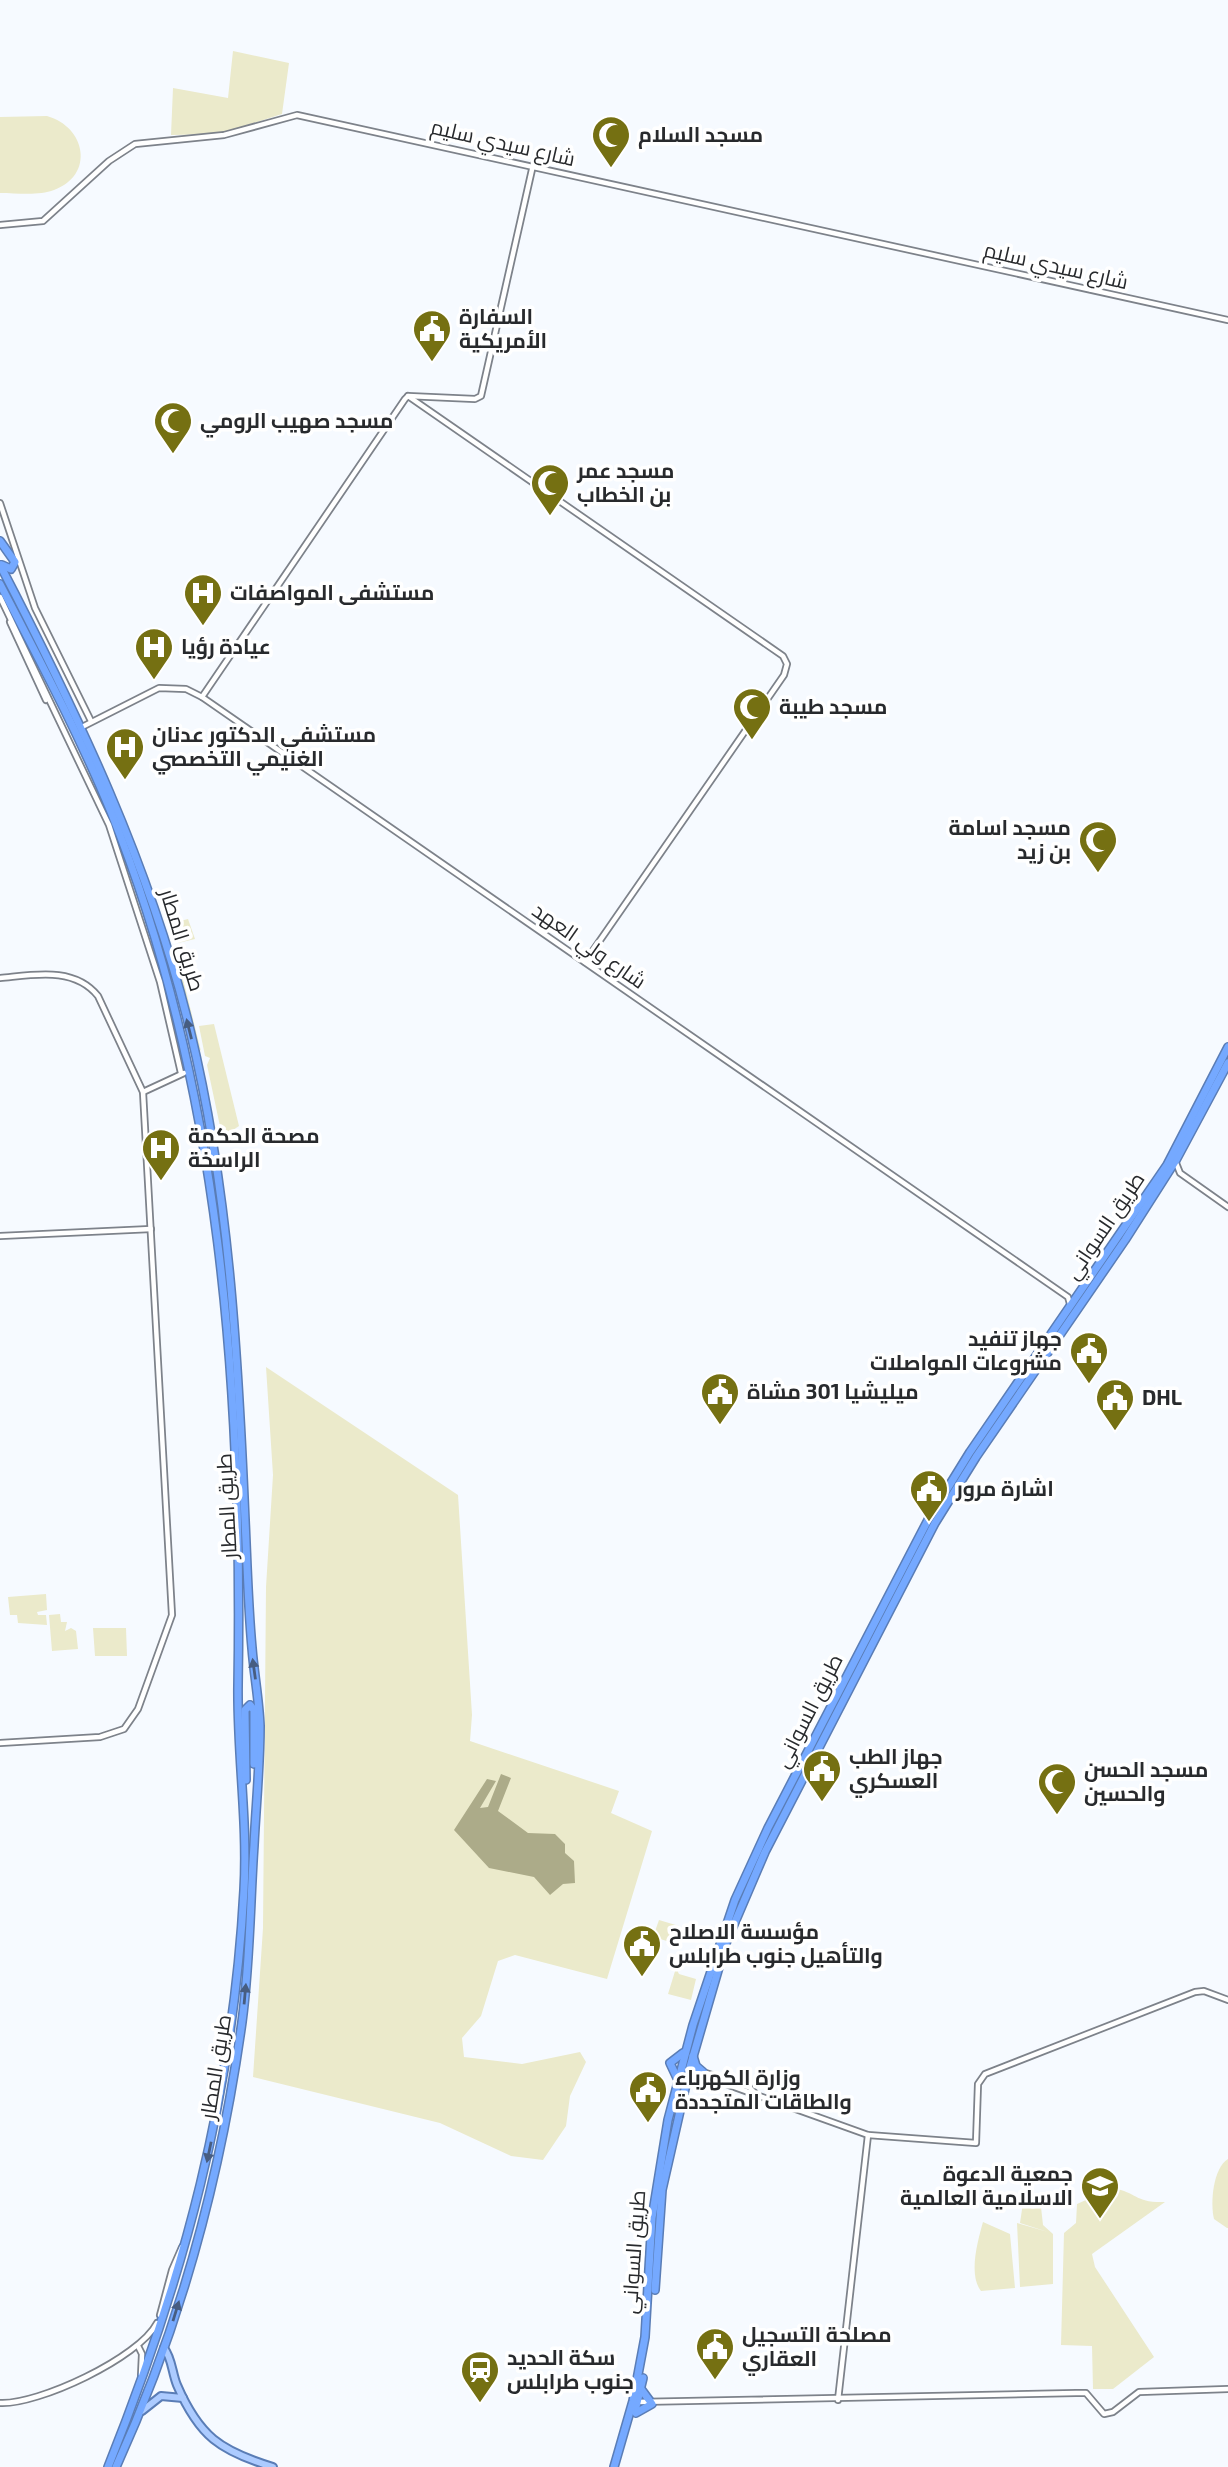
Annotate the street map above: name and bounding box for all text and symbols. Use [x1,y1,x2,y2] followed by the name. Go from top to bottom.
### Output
[428,113,578,175] street label: شارع سيدي سليم
[590,114,632,169] mosque icon: مسجد السلام
[638,121,763,149] place label: مسجد السلام
[981,236,1131,298] street label: شارع سيدي سليم
[459,303,547,353] place label: السفارة الأمريكية
[411,308,453,363] public building icon: السفارة الأمريكية
[152,400,194,455] mosque icon: مسجد صهيب الرومي
[200,407,393,438] place label: مسجد صهيب الرومي
[576,457,674,507] place label: مسجد عمر بن الخطاب
[529,462,571,517] mosque icon: مسجد عمر بن الخطاب
[182,572,224,627] hospital icon: مستشفى المواصفات
[230,579,434,606] place label: مستشفى المواصفات
[133,626,175,681] hospital icon: عيادة رؤيا
[181,633,271,660] place label: عيادة رؤيا
[731,686,773,741] mosque icon: مسجد طيبة
[779,693,887,719] place label: مسجد طيبة
[152,721,376,776] place label: مستشفي الدكتور عدنان الغنيمي التخصصي
[104,726,146,781] hospital icon: مستشفي الدكتور عدنان الغنيمي التخصصي
[948,814,1071,864] place label: مسجد اسامة بن زيد
[1077,819,1119,874] mosque icon: مسجد اسامة بن زيد
[154,884,211,994] street label: طريق المطار
[525,896,651,997] street label: شارع ولي العهد
[183,1018,194,1040] one-way arrow
[188,1122,320,1172] place label: مصحة الحكمة الراسخة
[140,1127,182,1182] hospital icon: مصحة الحكمة الراسخة
[1059,1167,1153,1286] street label: طريق السواني
[870,1325,1062,1376] place label: جهاز تنفيد مشروعات المواصلات
[1068,1330,1110,1385] public building icon: جهاز تنفيد مشروعات المواصلات
[699,1371,741,1426] public building icon: ميليشيا 301 مشاة
[1094,1377,1136,1432] public building icon: DHL
[747,1378,919,1404] place label: ميليشيا 301 مشاة
[1142,1384,1182,1409] place label: DHL
[210,1453,243,1561] street label: طريق المطار
[908,1468,950,1523] public building icon: اشارة مرور
[955,1475,1054,1502] place label: اشارة مرور
[768,1649,851,1774] street label: طريق السواني
[249,1658,260,1680] one-way arrow
[849,1743,943,1798] place label: جهاز الطب العسكري
[801,1748,843,1803] public building icon: جهاز الطب العسكري
[1084,1756,1208,1807] place label: مسجد الحسن والحسين
[1036,1761,1078,1816] mosque icon: مسجد الحسن والحسين
[669,1918,883,1969] place label: مؤسسة الاصلاح والتأهيل جنوب طرابلس
[621,1923,663,1978] public building icon: مؤسسة الاصلاح والتأهيل جنوب طرابلس
[240,1982,251,2004] one-way arrow
[194,2013,237,2122] street label: طريق المطار
[675,2064,852,2115] place label: وزارة الكهرباء والطاقات المتجددة
[627,2069,669,2124] public building icon: وزارة الكهرباء والطاقات المتجددة
[204,2141,215,2163] one-way arrow
[900,2160,1073,2210] place label: جمعية الدعوة الاسلامية العالمية
[1079,2165,1121,2220] school or university icon: جمعية الدعوة الاسلامية العالمية
[616,2189,654,2315] street label: طريق السواني
[172,2301,182,2322] one-way arrow
[742,2321,892,2376] place label: مصلحة التسجيل العقاري
[694,2326,736,2381] public building icon: مصلحة التسجيل العقاري
[507,2344,634,2395] place label: سكة الحديد جنوب طرابلس
[459,2349,501,2404] station icon: سكة الحديد جنوب طرابلس

